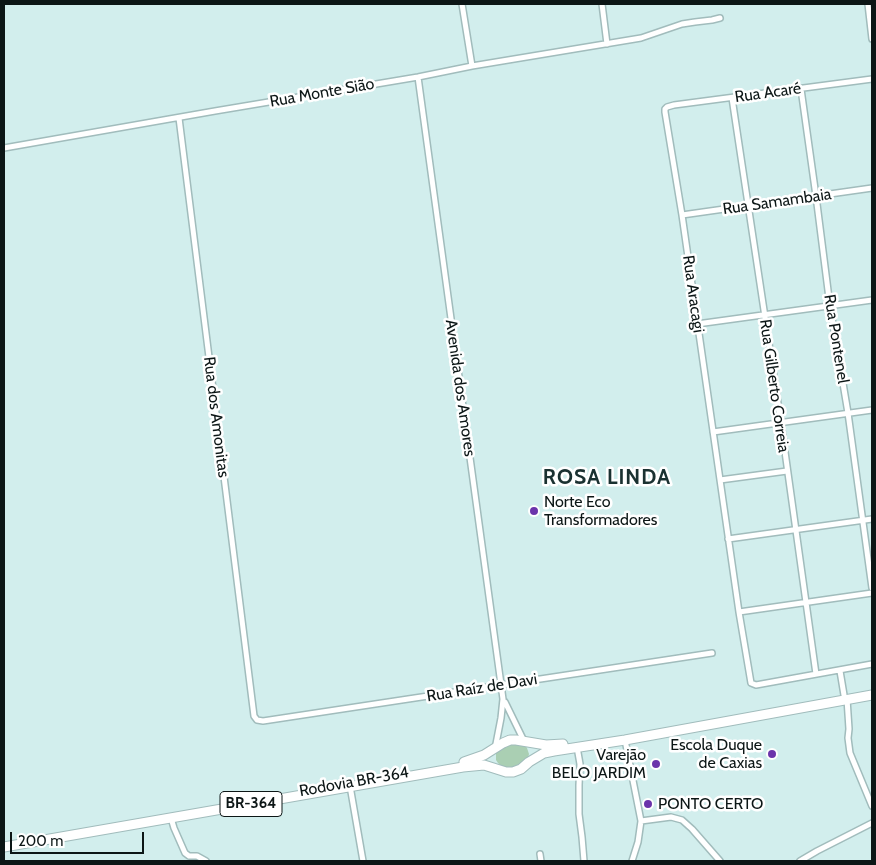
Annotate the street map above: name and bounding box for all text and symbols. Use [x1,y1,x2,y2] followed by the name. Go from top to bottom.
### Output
[268,74,376,112] street label: Rua Monte Sião
[734,79,802,107] street label: Rua Acaré
[721,185,833,219] street label: Rua Samambaia
[678,254,708,334] street label: Rua Aracagi
[819,293,853,385] street label: Rua Pontenel
[441,318,479,458] street label: Avenida dos Amores
[755,318,793,454] street label: Rua Gilberto Correia
[199,355,233,479] street label: Rua dos Amonitas
[542,465,672,491] district label: ROSA LINDA
[544,492,657,530] place label: Norte Eco Transformadores
[528,505,540,517] marker: Norte Eco Transformadores
[425,670,539,706] street label: Rua Raíz de Davi
[670,735,762,773] place label: Escola Duque de Caxias
[552,745,646,783] place label: Varejão BELO JARDIM
[766,748,778,760] marker: Escola Duque de Caxias
[650,758,662,770] marker: Varejão BELO JARDIM
[298,763,410,801] street label: Rodovia BR-364
[220,792,282,816] road number: BR-364
[658,794,763,814] place label: PONTO CERTO
[642,798,654,810] marker: PONTO CERTO
[12,822,146,854] scale bar
[18,832,63,850] text: 200 m

